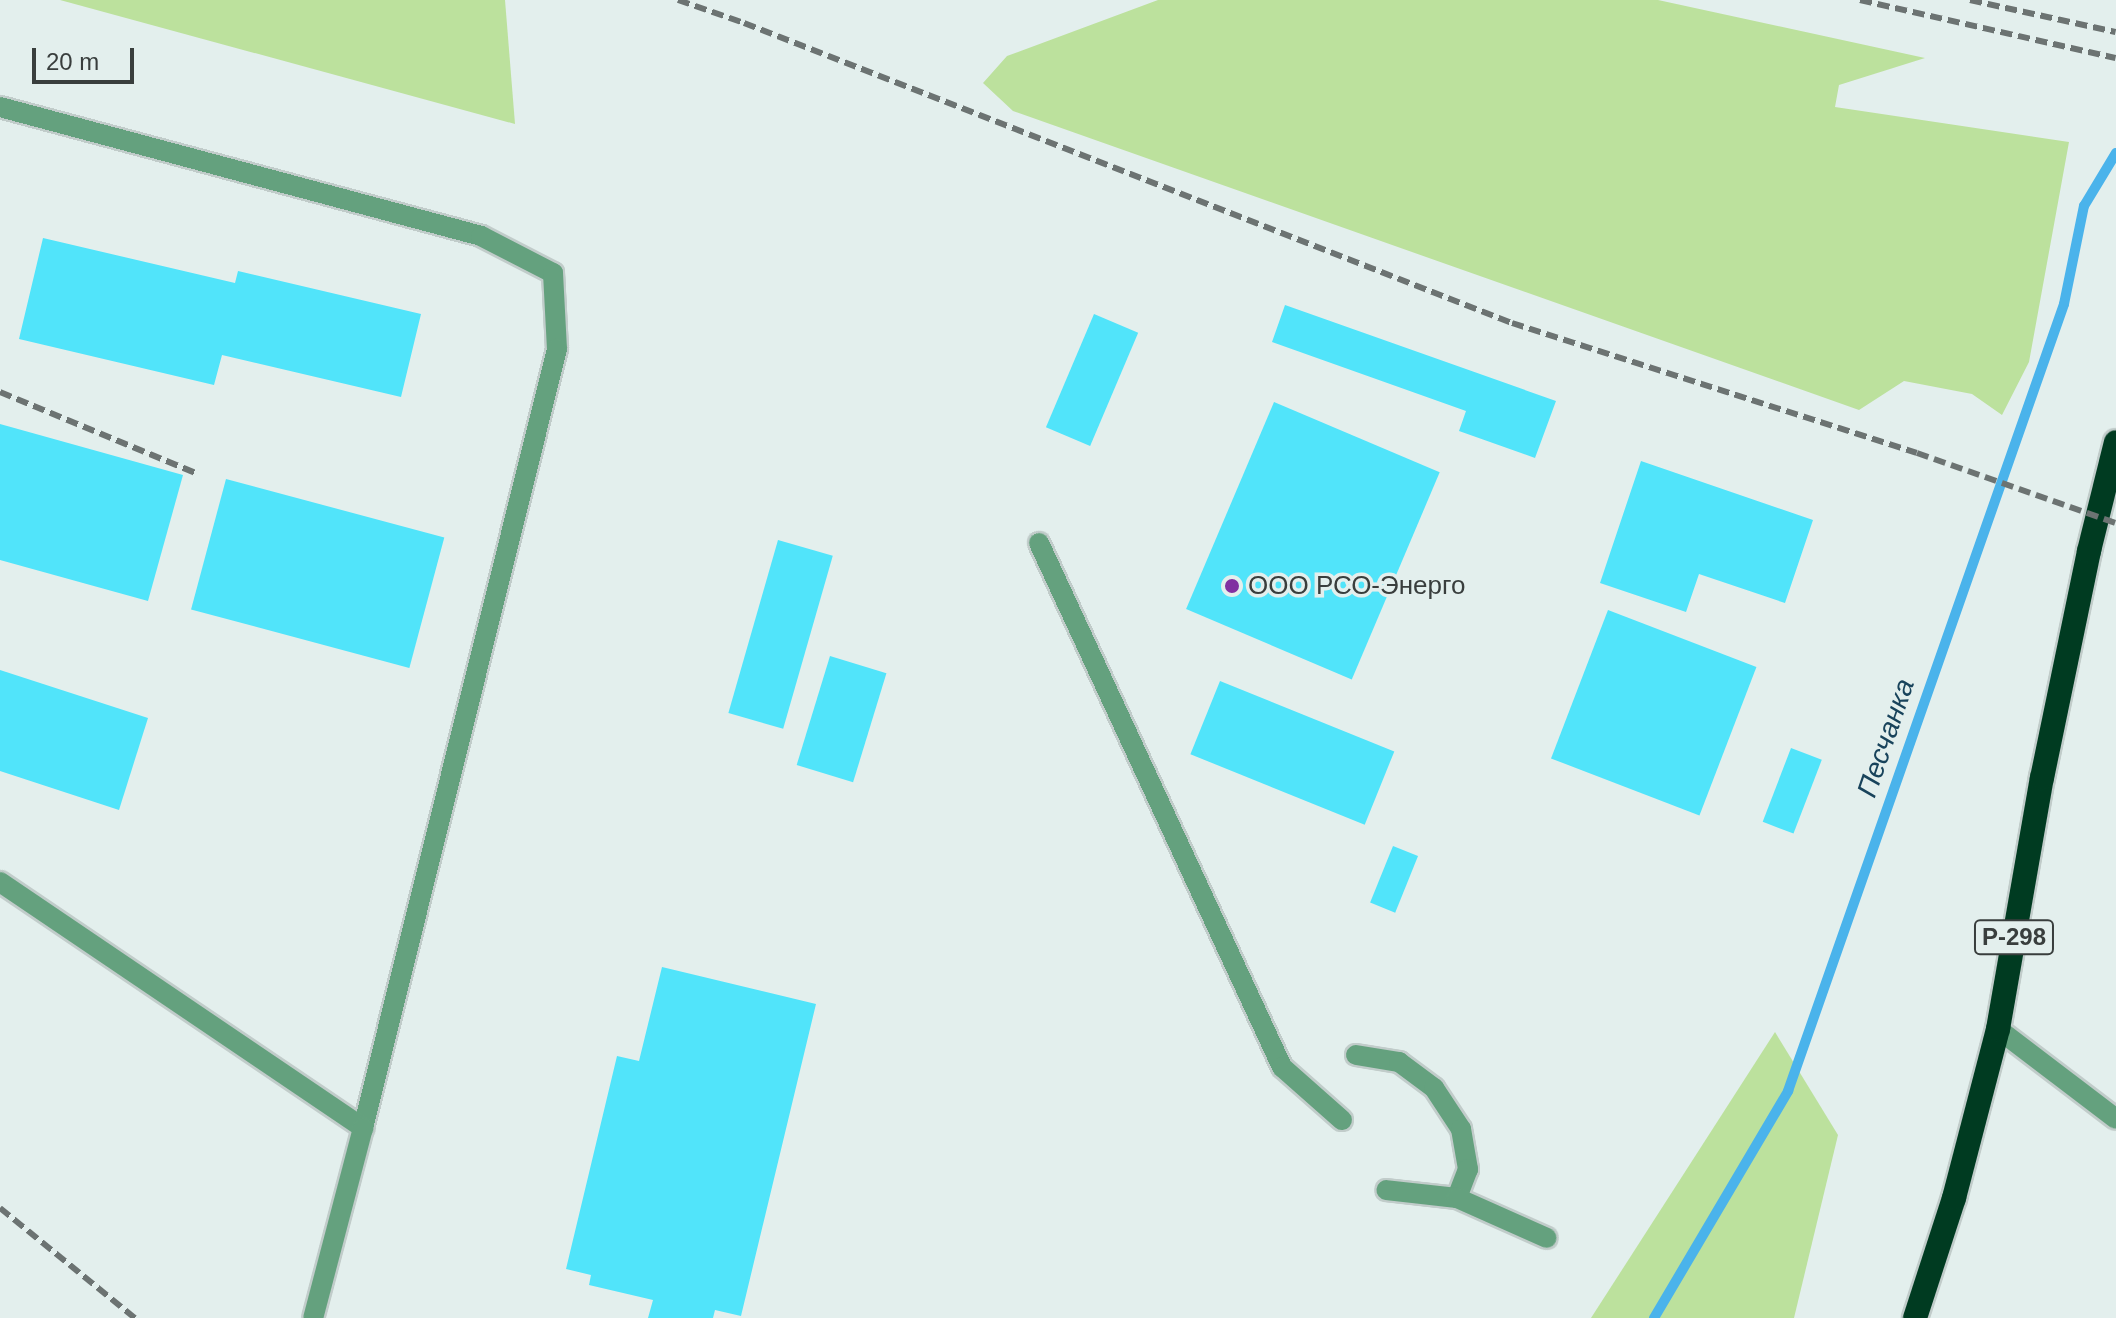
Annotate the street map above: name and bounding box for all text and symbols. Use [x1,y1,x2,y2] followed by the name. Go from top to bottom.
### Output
[36,32,138,82] scale bar
[46,48,99,75] text: 20 m
[1248,570,1465,602] place label: ООО РСО-Энерго
[1223,577,1241,595] marker: ООО РСО-Энерго
[1850,674,1922,802] water label: Песчанка
[1972,917,2056,957] road number: Р-298

